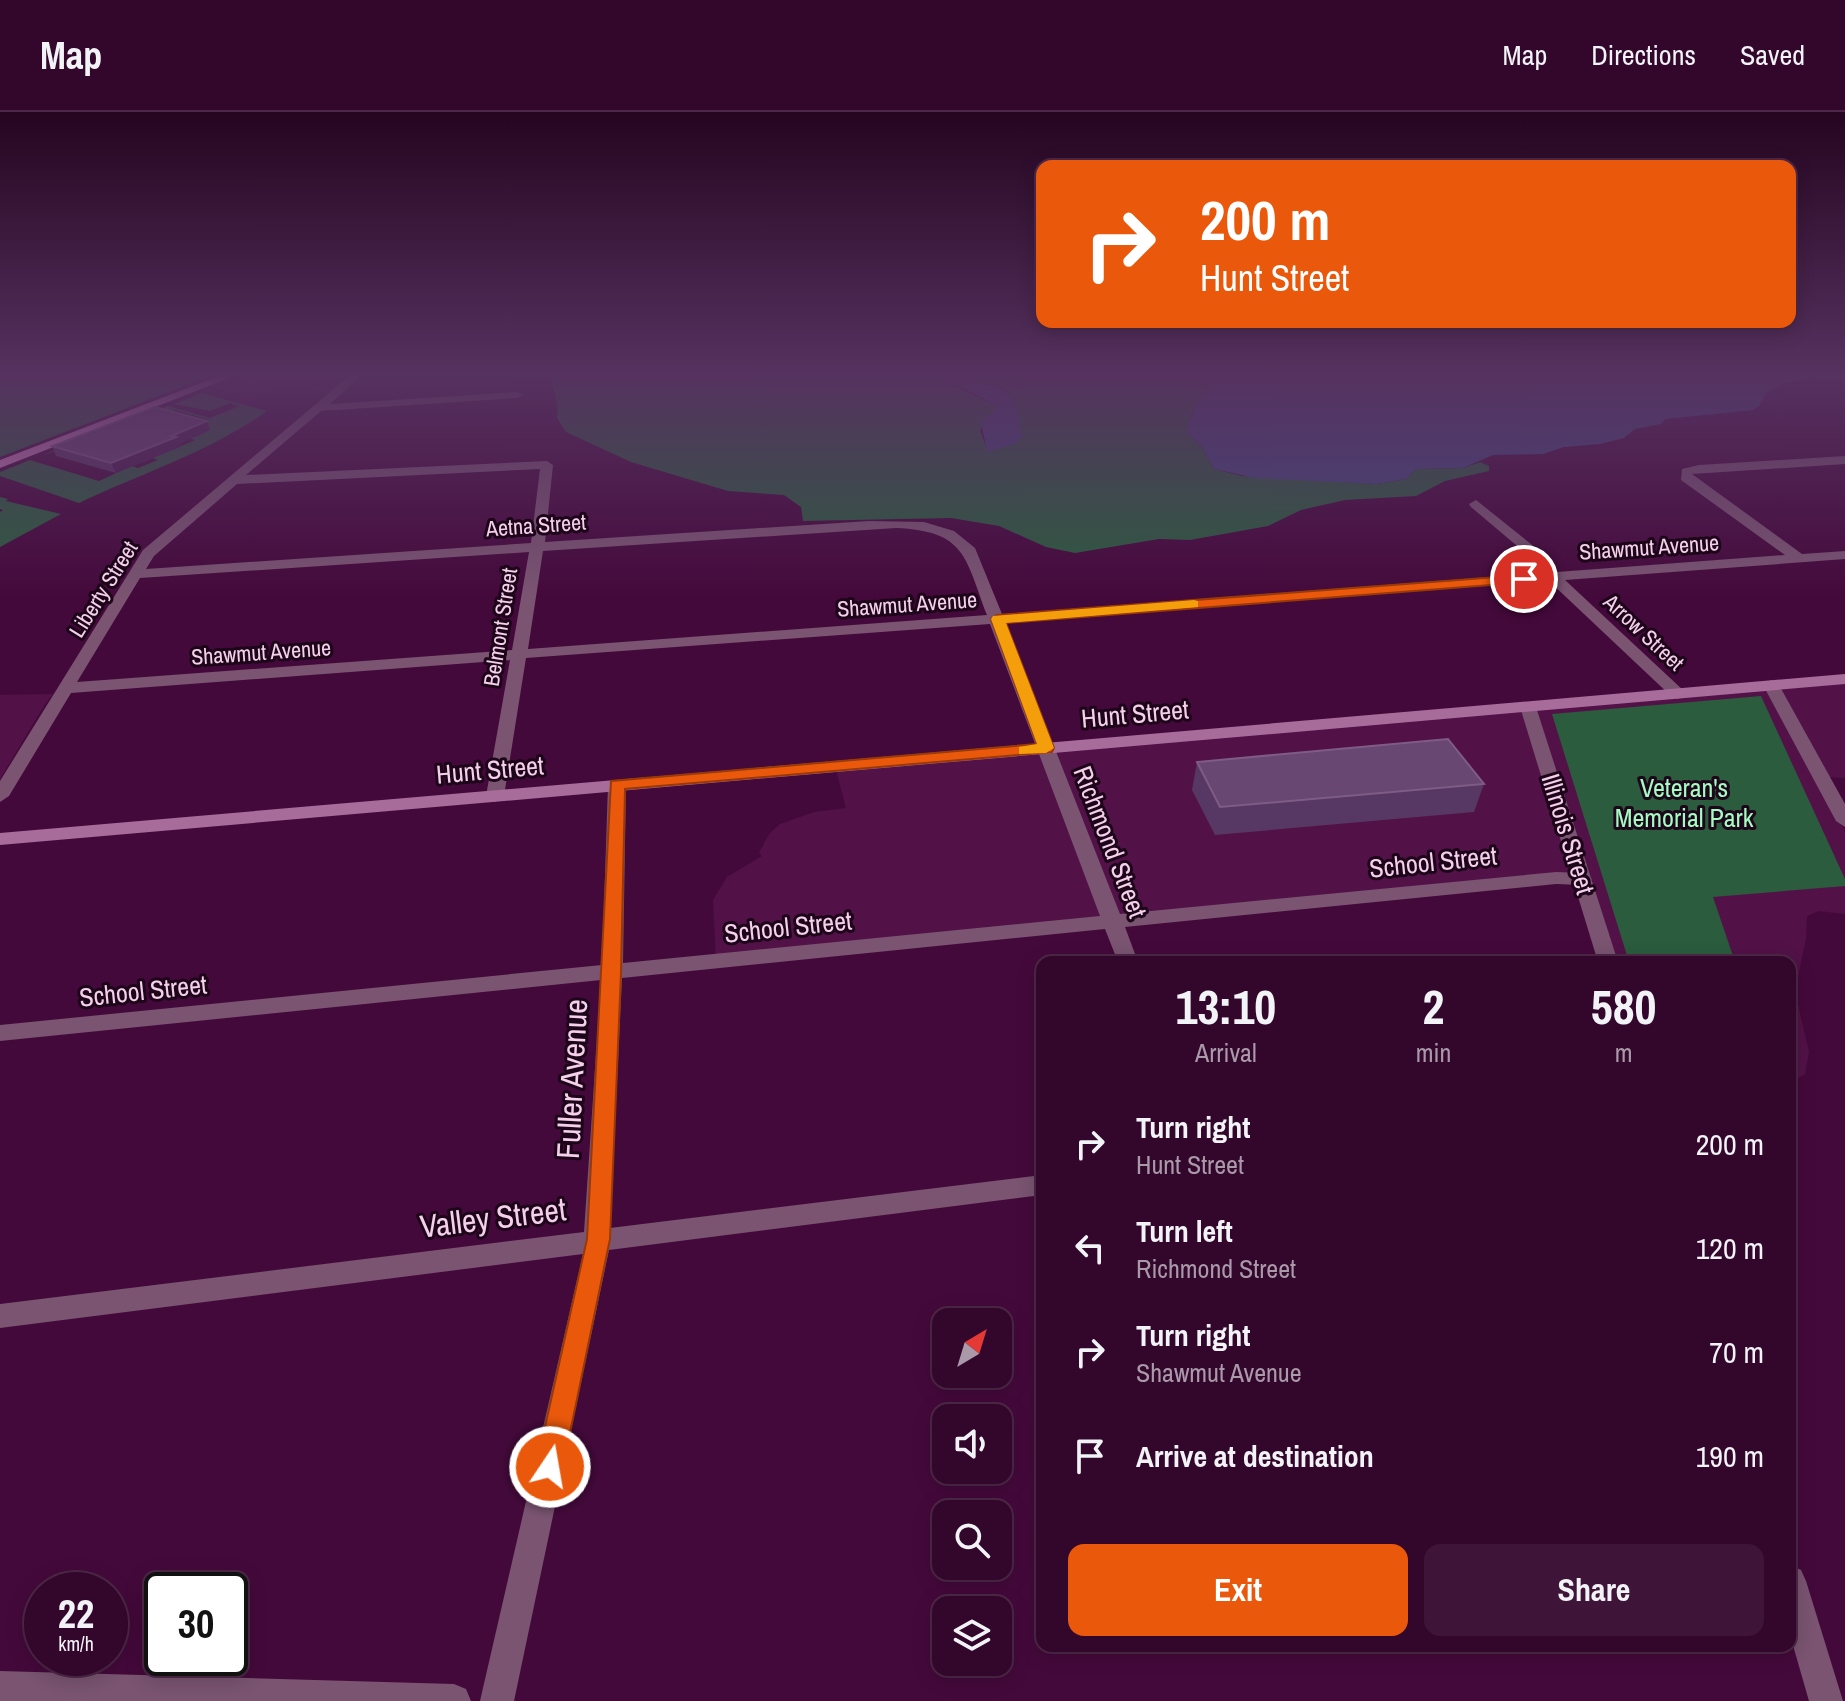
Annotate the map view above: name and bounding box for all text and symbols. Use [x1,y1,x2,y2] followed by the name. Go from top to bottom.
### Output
[40,30,102,81] text: Map
[1503,36,1547,74] text: Map
[1591,36,1696,74] text: Directions
[1740,36,1805,74] text: Saved
[1200,182,1330,257] text: 200 m
[1068,192,1172,296] icon: right
[1200,254,1349,302] text: Hunt Street
[484,507,587,544] street label: Aetna Street
[1578,527,1720,567] street label: Shawmut Avenue
[62,535,144,643] street label: Liberty Street
[1490,545,1558,613] pin
[1502,557,1546,601] icon: arrive
[476,566,524,688] street label: Belmont Street
[836,584,978,624] street label: Shawmut Avenue
[1596,586,1691,677] street label: Arrow Street
[190,632,332,672] street label: Shawmut Avenue
[1080,691,1190,736] street label: Hunt Street
[435,747,545,792] street label: Hunt Street
[1065,761,1155,923] street label: Richmond Street
[1534,769,1603,899] street label: Illinois Street
[1615,770,1754,835] park label: Veteran's Memorial Park
[1367,837,1498,886] street label: School Street
[722,902,853,951] street label: School Street
[77,966,208,1015] street label: School Street
[1176,974,1276,1039] text: 13:10
[1423,974,1444,1039] text: 2
[1591,974,1656,1039] text: 580
[546,998,597,1160] street label: Fuller Avenue
[1195,1035,1257,1070] text: Arrival
[1416,1035,1451,1070] text: min
[1615,1035,1633,1070] text: m
[1136,1107,1250,1147] text: Turn right
[1068,1122,1112,1166] icon: right
[1696,1124,1764,1164] text: 200 m
[1136,1147,1244,1182] text: Hunt Street
[417,1187,568,1248] street label: Valley Street
[1136,1211,1233,1251] text: Turn left
[1068,1226,1112,1270] icon: left
[1696,1228,1764,1268] text: 120 m
[1136,1251,1296,1286] text: Richmond Street
[932,1308,1012,1388] north arrow
[932,1308,1012,1676] map controls
[1136,1315,1250,1355] text: Turn right
[1068,1330,1112,1374] icon: right
[1709,1332,1764,1372] text: 70 m
[1136,1355,1302,1390] text: Shawmut Avenue
[932,1404,1012,1484] button: sound
[508,1425,592,1509] position arrow
[1068,1434,1112,1478] icon: arrive
[1136,1436,1374,1476] text: Arrive at destination
[1696,1436,1764,1476] text: 190 m
[932,1500,1012,1580] button: search
[1068,1544,1408,1636] button: Exit
[1424,1544,1764,1636] button: Share
[144,1572,248,1676] speed limit sign: 30
[58,1587,94,1640] text: 22
[932,1596,1012,1676] button: layers
[58,1630,94,1657] text: km/h

